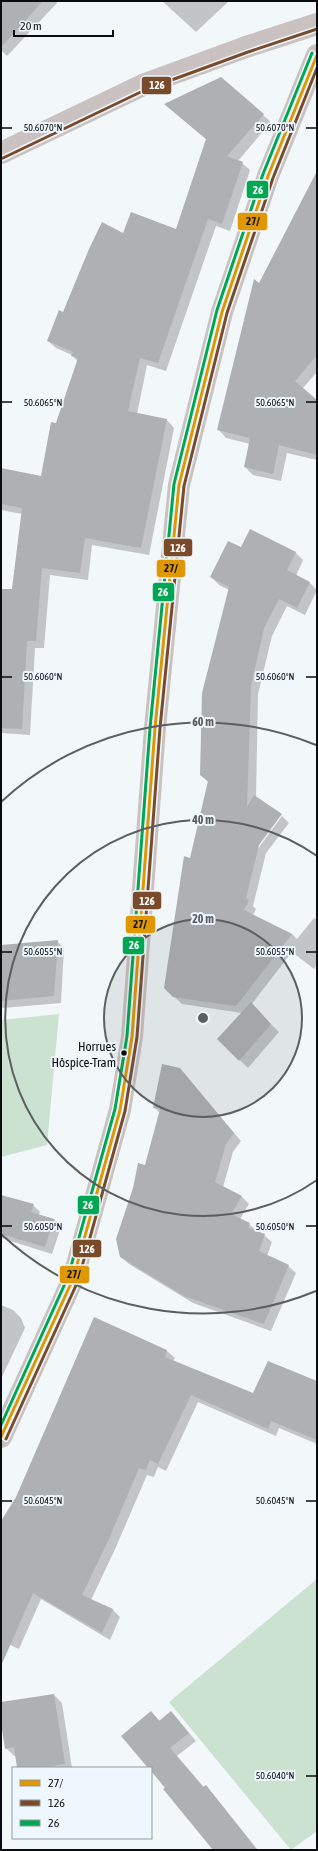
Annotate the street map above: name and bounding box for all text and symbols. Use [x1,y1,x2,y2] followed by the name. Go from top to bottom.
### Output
[14,12,113,38] scale bar
[20,19,42,33] text: 20 m
[141,76,172,95] line badge: 126
[149,79,165,91] text: 126
[24,122,62,133] text: 50.6070°N
[256,122,294,133] text: 50.6070°N
[246,180,269,199] line badge: 26
[253,184,263,196] text: 26
[237,212,268,231] line badge: 27/
[246,215,260,227] text: 27/
[24,397,62,408] text: 50.6065°N
[256,397,294,408] text: 50.6065°N
[163,538,193,557] line badge: 126
[170,542,186,554] text: 126
[156,559,186,578] line badge: 27/
[164,562,178,574] text: 27/
[152,582,175,602] line badge: 26
[158,586,168,598] text: 26
[24,671,62,682] text: 50.6060°N
[256,671,294,682] text: 50.6060°N
[192,715,214,729] text: 60 m
[191,813,214,827] text: 40 m
[132,891,162,910] line badge: 126
[139,895,155,907] text: 126
[192,912,214,926] text: 20 m
[125,915,156,934] line badge: 27/
[133,918,147,930] text: 27/
[122,936,145,955] line badge: 26
[129,939,139,951] text: 26
[24,946,62,957] text: 50.6055°N
[256,946,294,957] text: 50.6055°N
[196,1011,210,1025] centre of rings
[51,1039,116,1070] place label: Horrues Hôspice-Tram
[119,1048,129,1058] marker: Horrues Hôspice-Tram
[77,1195,100,1215] line badge: 26
[83,1199,93,1211] text: 26
[24,1221,62,1232] text: 50.6050°N
[256,1221,294,1232] text: 50.6050°N
[72,1239,102,1258] line badge: 126
[79,1243,95,1255] text: 126
[59,1265,90,1284] line badge: 27/
[67,1268,81,1280] text: 27/
[24,1495,62,1506] text: 50.6045°N
[256,1495,294,1506] text: 50.6045°N
[12,1767,152,1839] legend
[256,1770,294,1781] text: 50.6040°N
[48,1776,63,1790] text: 27/
[48,1796,65,1810] text: 126
[48,1816,60,1830] text: 26

